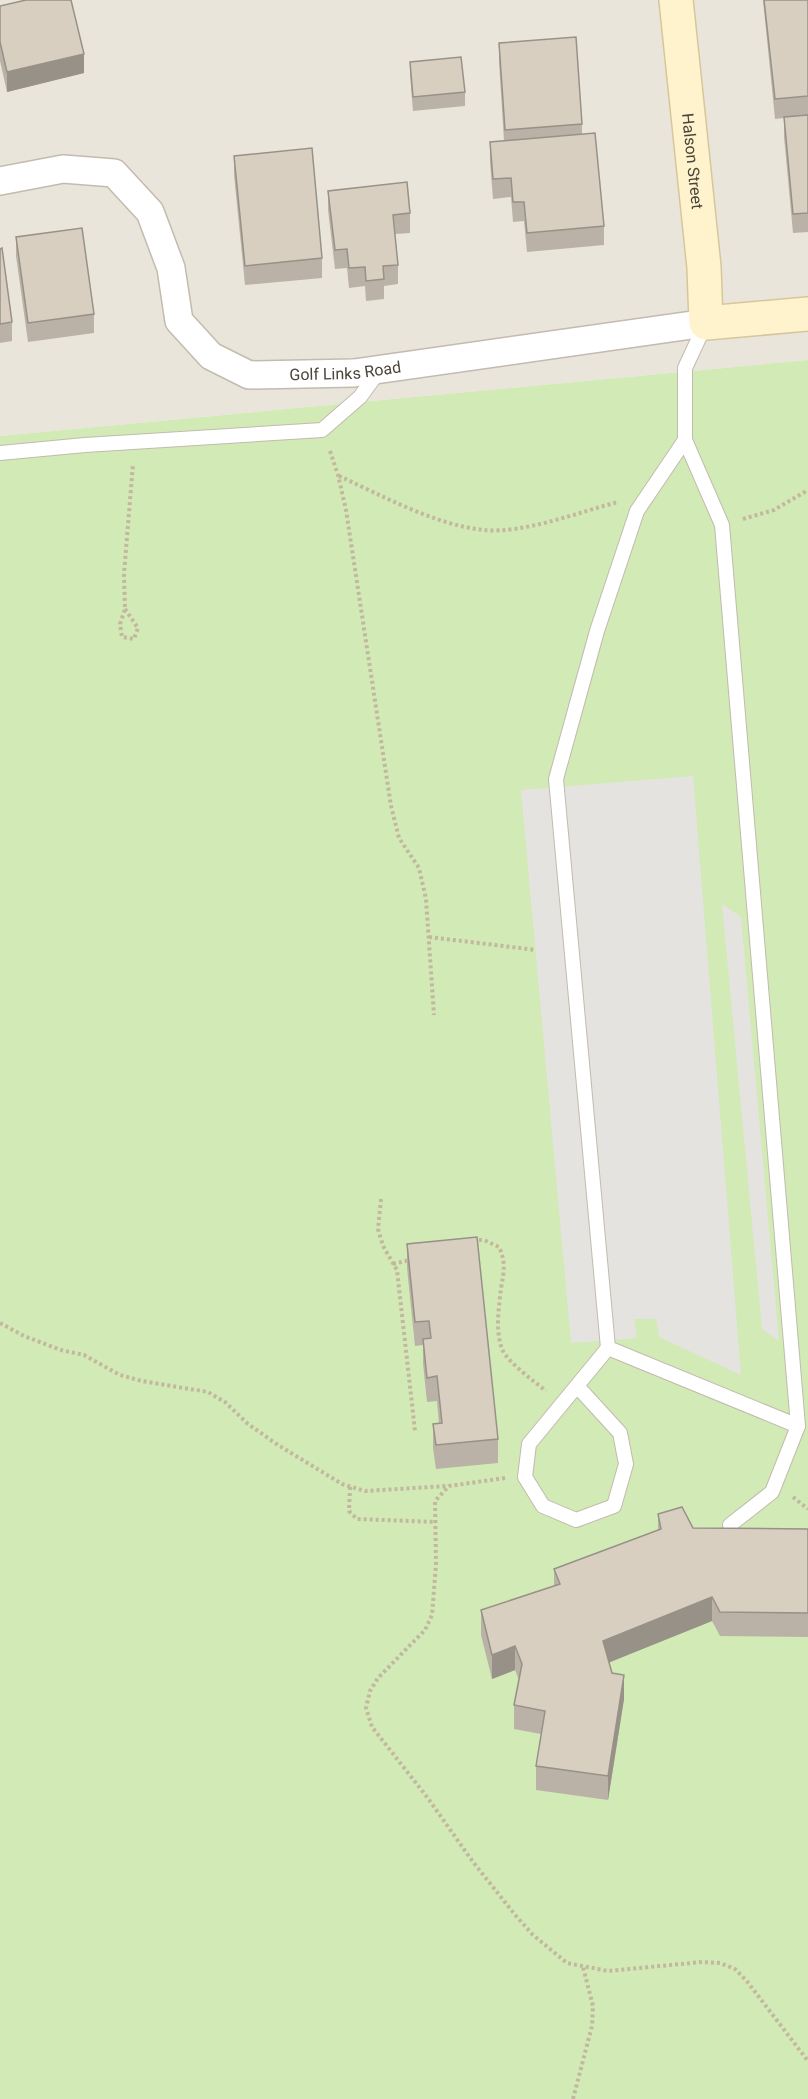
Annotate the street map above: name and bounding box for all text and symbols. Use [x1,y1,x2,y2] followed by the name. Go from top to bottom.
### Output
[678,112,707,210] street label: Halson Street
[289,357,402,384] street label: Golf Links Road

